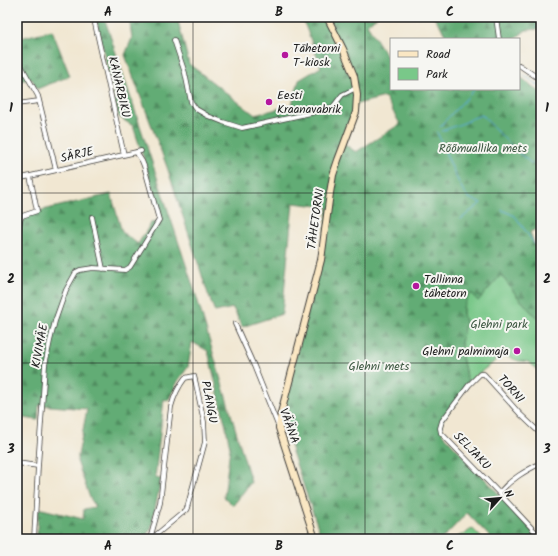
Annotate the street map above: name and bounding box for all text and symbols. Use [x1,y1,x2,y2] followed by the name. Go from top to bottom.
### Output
[104,2,112,23] text: A
[275,2,283,23] text: B
[446,2,454,23] text: C
[390,38,520,90] legend
[293,39,341,72] place label: Tähetorni T-kiosk
[426,45,451,64] text: Road
[280,50,290,60] marker: Tähetorni T-kiosk
[103,54,135,120] street label: KANARBIKU
[426,65,448,84] text: Park
[277,86,341,119] place label: Eesti Kraanavabrik
[264,97,274,107] marker: Eesti Kraanavabrik
[9,98,13,119] text: 1
[545,98,549,119] text: 1
[439,139,527,158] park label: Rõõmuallika mets
[59,142,96,168] street label: SÄRJE
[302,187,330,251] street label: TÄHETORNI
[7,269,15,290] text: 2
[543,269,551,290] text: 2
[424,270,467,303] place label: Tallinna tähetorn
[411,281,421,291] marker: Tallinna tähetorn
[470,315,528,334] park label: Glehni park
[26,321,54,370] street label: KIVIMÄE
[422,342,509,361] place label: Glehni palmimaja
[512,346,522,356] marker: Glehni palmimaja
[349,357,409,376] park label: Glehni mets
[493,371,529,408] street label: TORNI
[196,379,222,425] street label: PLANGU
[274,406,304,446] street label: VÄÄNA
[449,427,495,475] street label: SELJAKU
[6,439,15,460] text: 3
[542,439,551,460] text: 3
[480,478,520,518] north arrow
[498,487,518,501] text: N
[104,536,112,556] text: A
[275,536,283,556] text: B
[446,536,454,556] text: C

